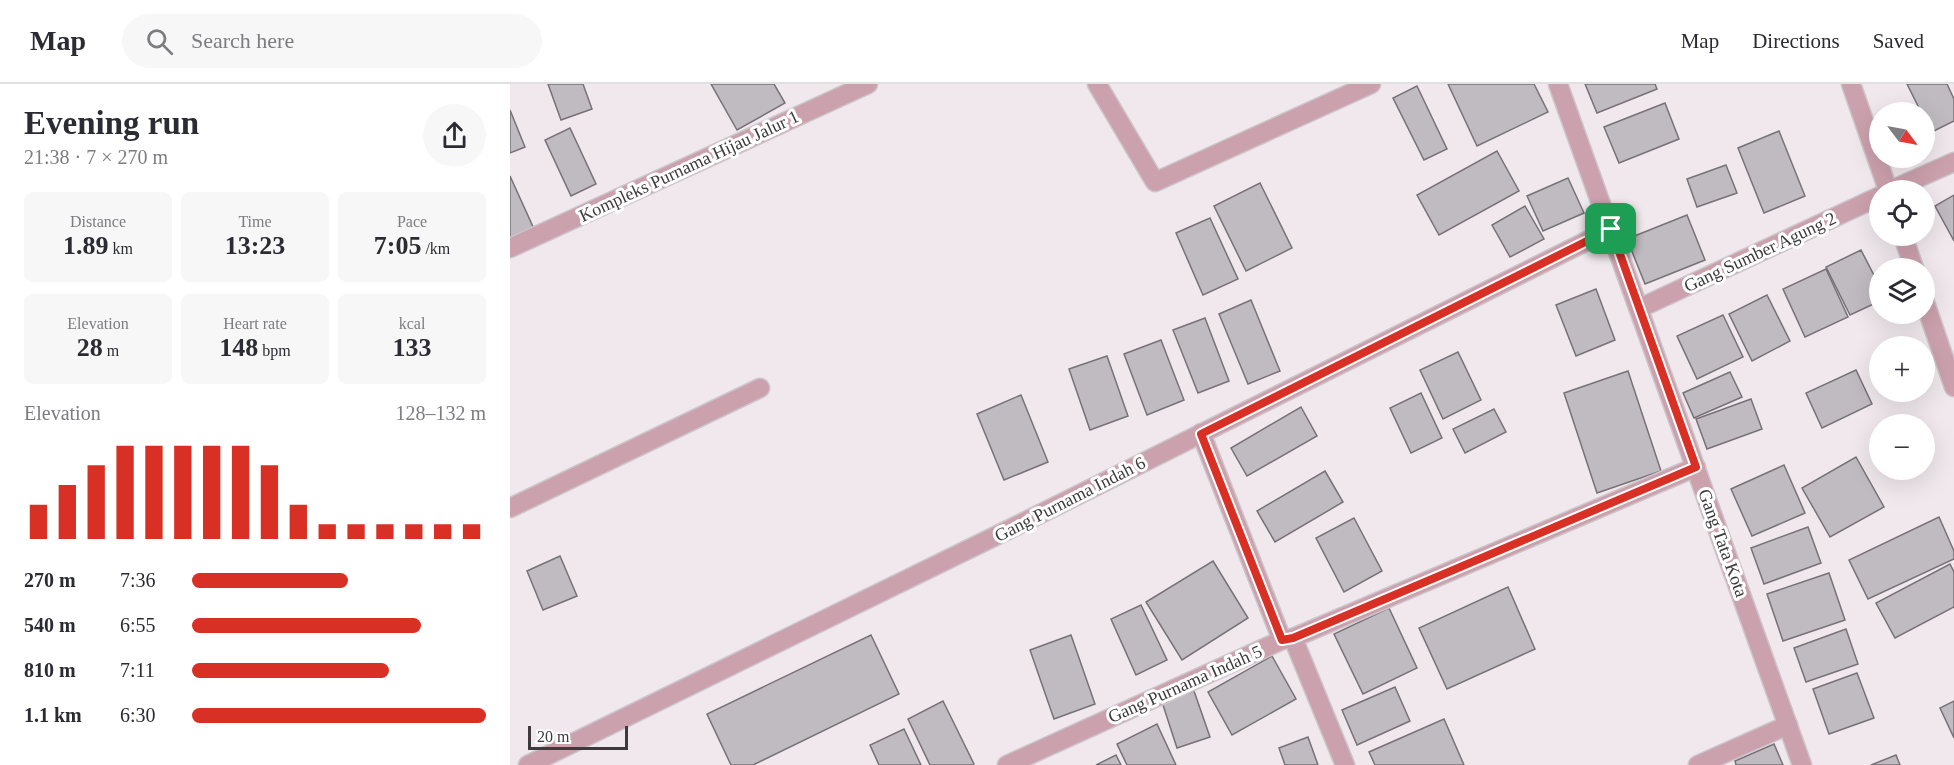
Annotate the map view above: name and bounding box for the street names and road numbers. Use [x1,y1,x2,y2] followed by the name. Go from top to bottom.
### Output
[576,106,802,226] street label: Kompleks Purnama Hijau Jalur 1
[1681,208,1839,296] street label: Gang Sumber Agung 2
[991,452,1149,546] street label: Gang Purnama Indah 6
[1694,486,1752,600] street label: Gang Tata Kota
[1105,641,1265,727] street label: Gang Purnama Indah 5

